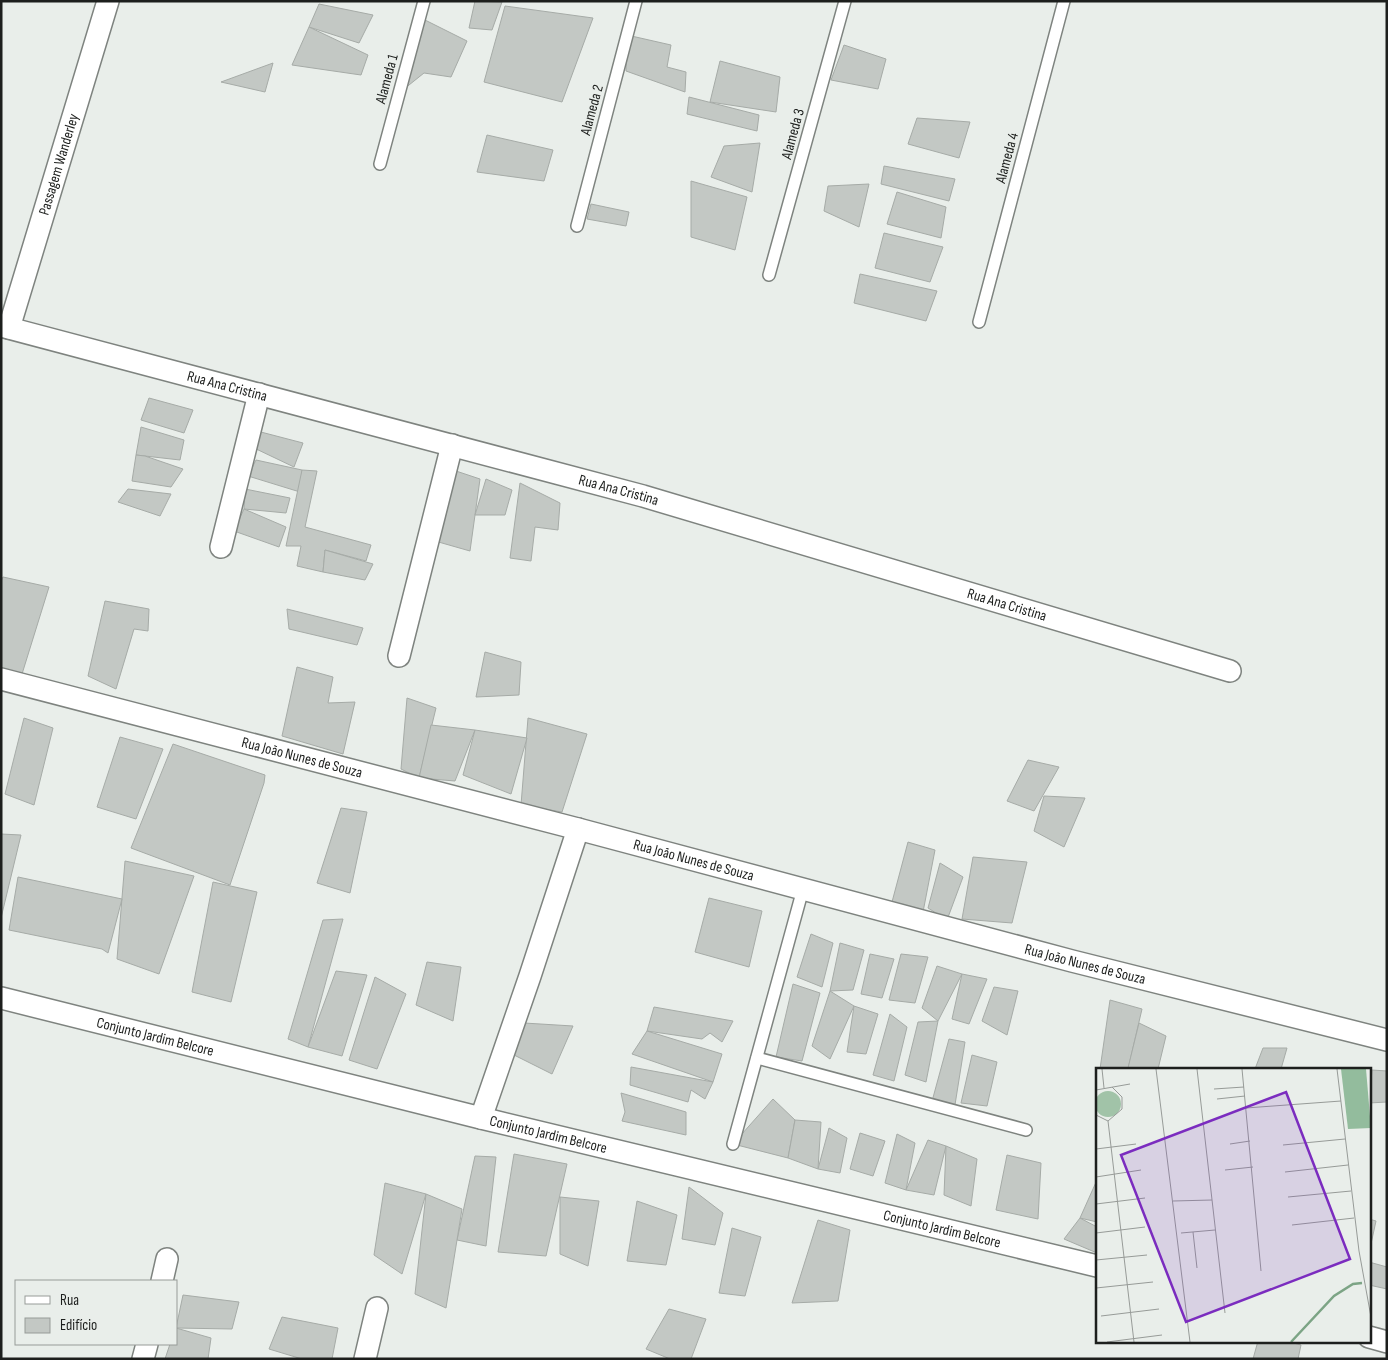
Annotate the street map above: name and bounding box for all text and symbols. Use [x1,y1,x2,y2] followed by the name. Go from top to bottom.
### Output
[371,51,403,107] street label: Alameda 1
[576,83,608,138] street label: Alameda 2
[777,107,809,162] street label: Alameda 3
[34,111,83,217] street label: Passagem Wanderley
[991,131,1023,186] street label: Alameda 4
[185,366,269,406] street label: Rua Ana Cristina
[577,470,661,510] street label: Rua Ana Cristina
[965,584,1049,625] street label: Rua Ana Cristina
[240,732,365,782] street label: Rua João Nunes de Souza
[631,835,756,885] street label: Rua João Nunes de Souza
[1023,939,1148,989] street label: Rua João Nunes de Souza
[95,1013,216,1060] street label: Conjunto Jardim Belcore
[1096,1068,1370,1342] inset map
[488,1111,609,1157] street label: Conjunto Jardim Belcore
[881,1206,1003,1252] street label: Conjunto Jardim Belcore
[15,1280,178,1345] legend
[60,1291,79,1310] text: Rua
[60,1316,97,1335] text: Edifício

